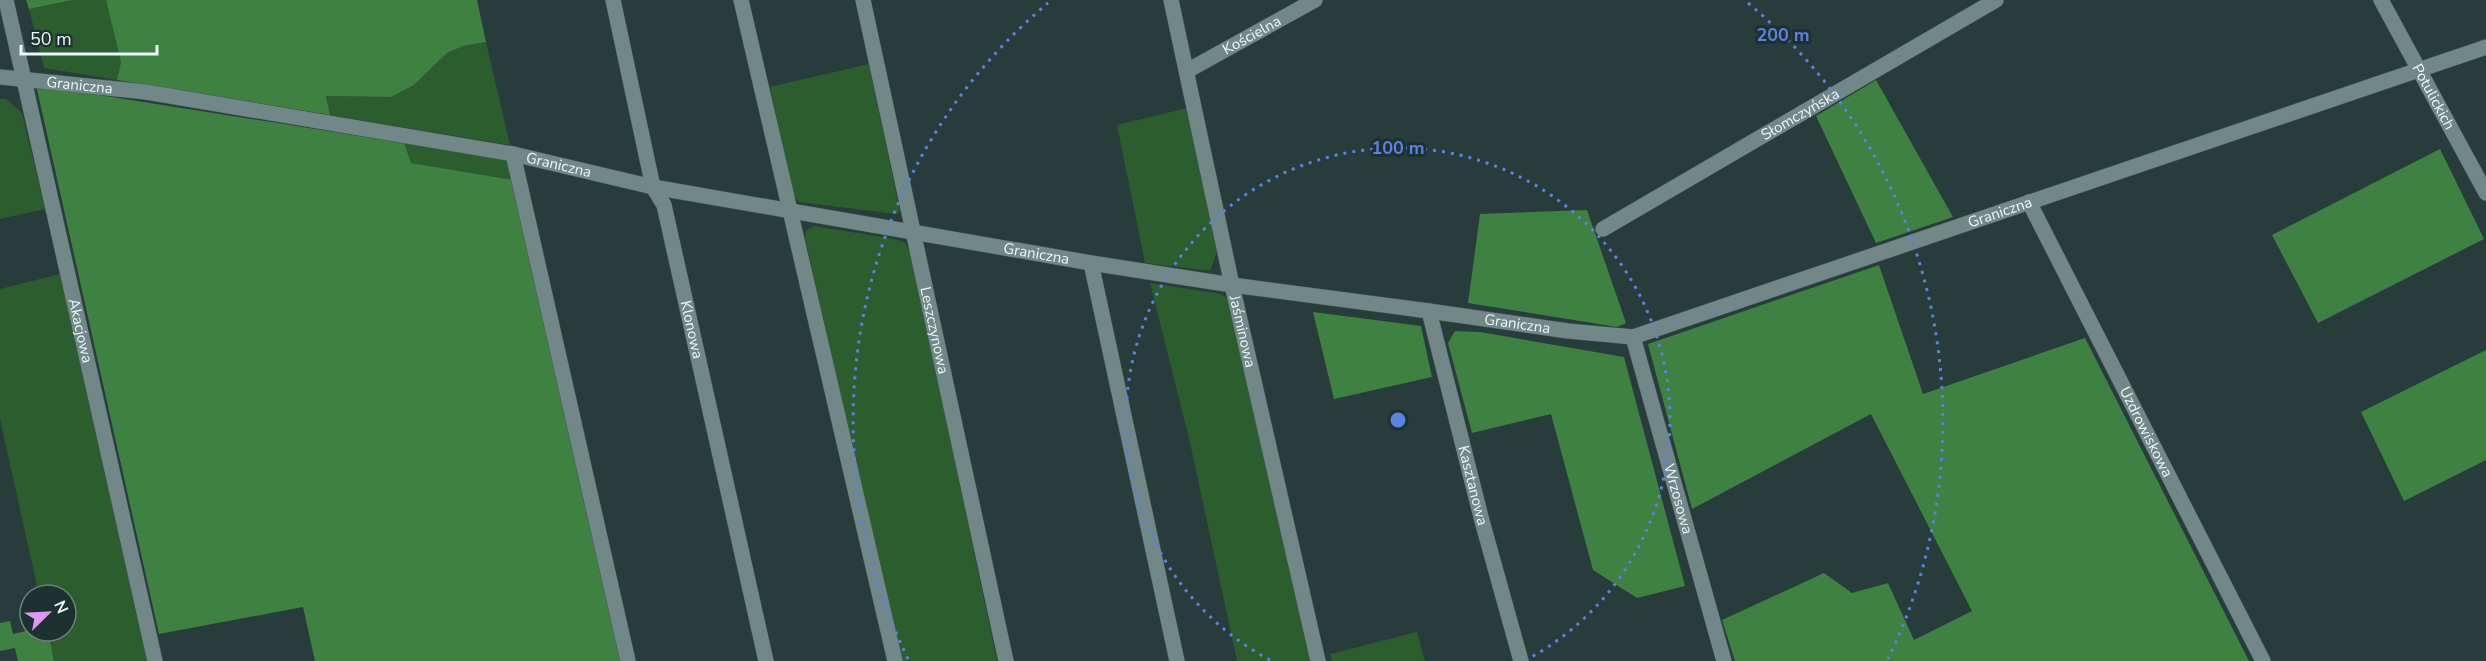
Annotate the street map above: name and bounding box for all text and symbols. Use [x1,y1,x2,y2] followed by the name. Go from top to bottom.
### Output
[1219,11,1285,59] street label: Kościelna
[21,18,158,56] scale bar
[1756,23,1810,47] text: 200 m
[30,27,72,51] text: 50 m
[2407,60,2460,133] street label: Potulickich
[45,72,114,99] street label: Graniczna
[1757,84,1843,145] street label: Słomczyńska
[1371,136,1425,160] text: 100 m
[524,147,593,182] street label: Graniczna
[1965,192,2035,232] street label: Graniczna
[1002,238,1071,269] street label: Graniczna
[915,285,954,376] street label: Leszczynowa
[1224,292,1261,369] street label: Jaśminowa
[64,297,98,365] street label: Akacjowa
[676,298,708,361] street label: Klonowa
[1483,309,1552,338] street label: Graniczna
[2115,383,2178,481] street label: Uzdrowiskowa
[1388,410,1408,430] centre of rings
[1453,443,1493,528] street label: Kasztanowa
[1659,461,1698,536] street label: Wrzosowa
[18,583,78,643] north arrow
[48,597,73,617] text: N

